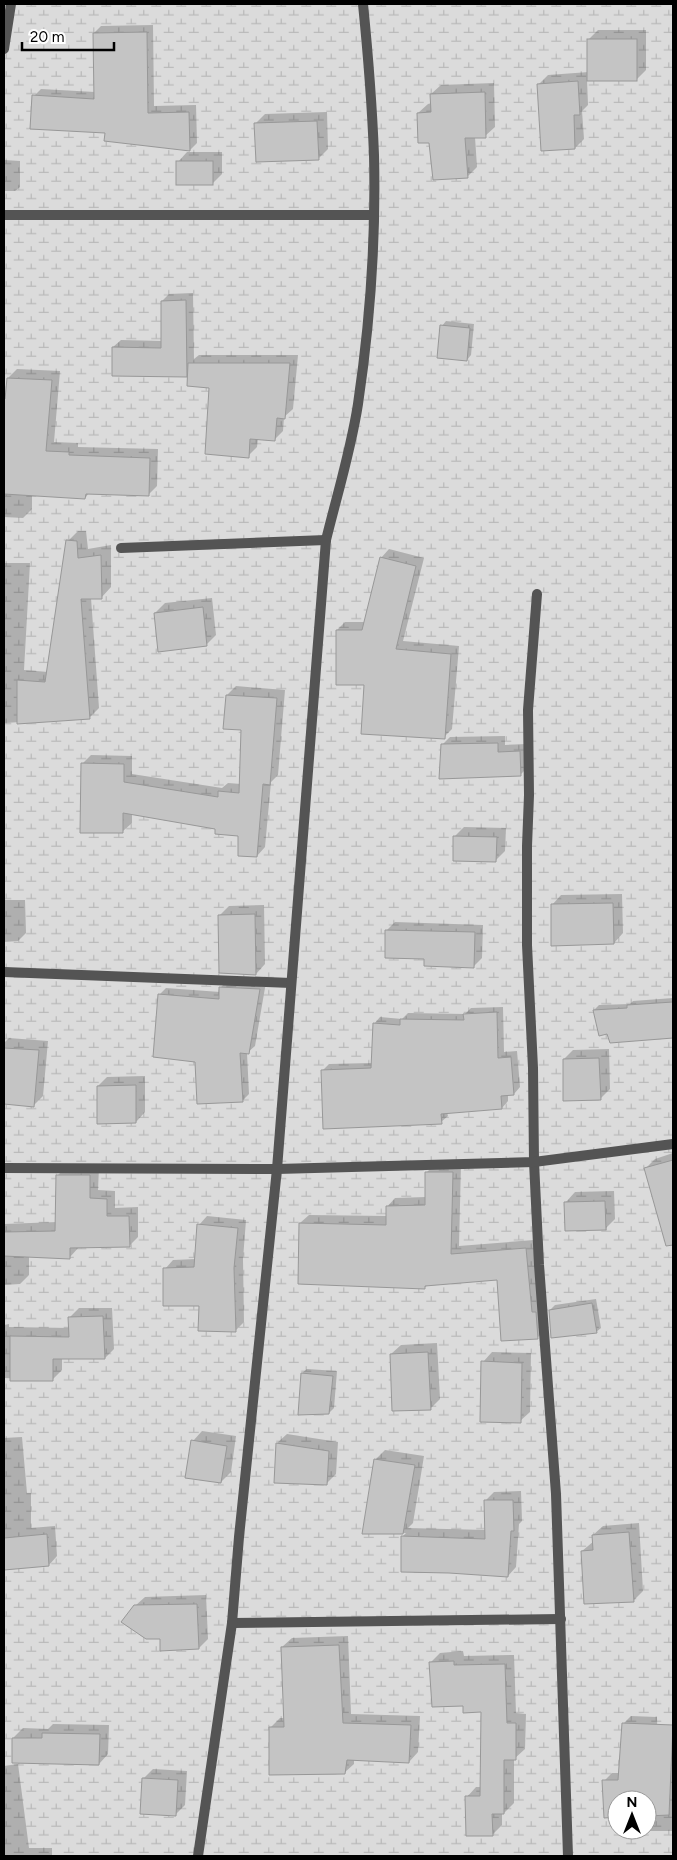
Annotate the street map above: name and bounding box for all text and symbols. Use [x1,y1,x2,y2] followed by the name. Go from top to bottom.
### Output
[22,20,115,52] scale bar
[30,28,64,46] text: 20 m
[607,1790,657,1840] north arrow
[627,1794,637,1811] text: N

